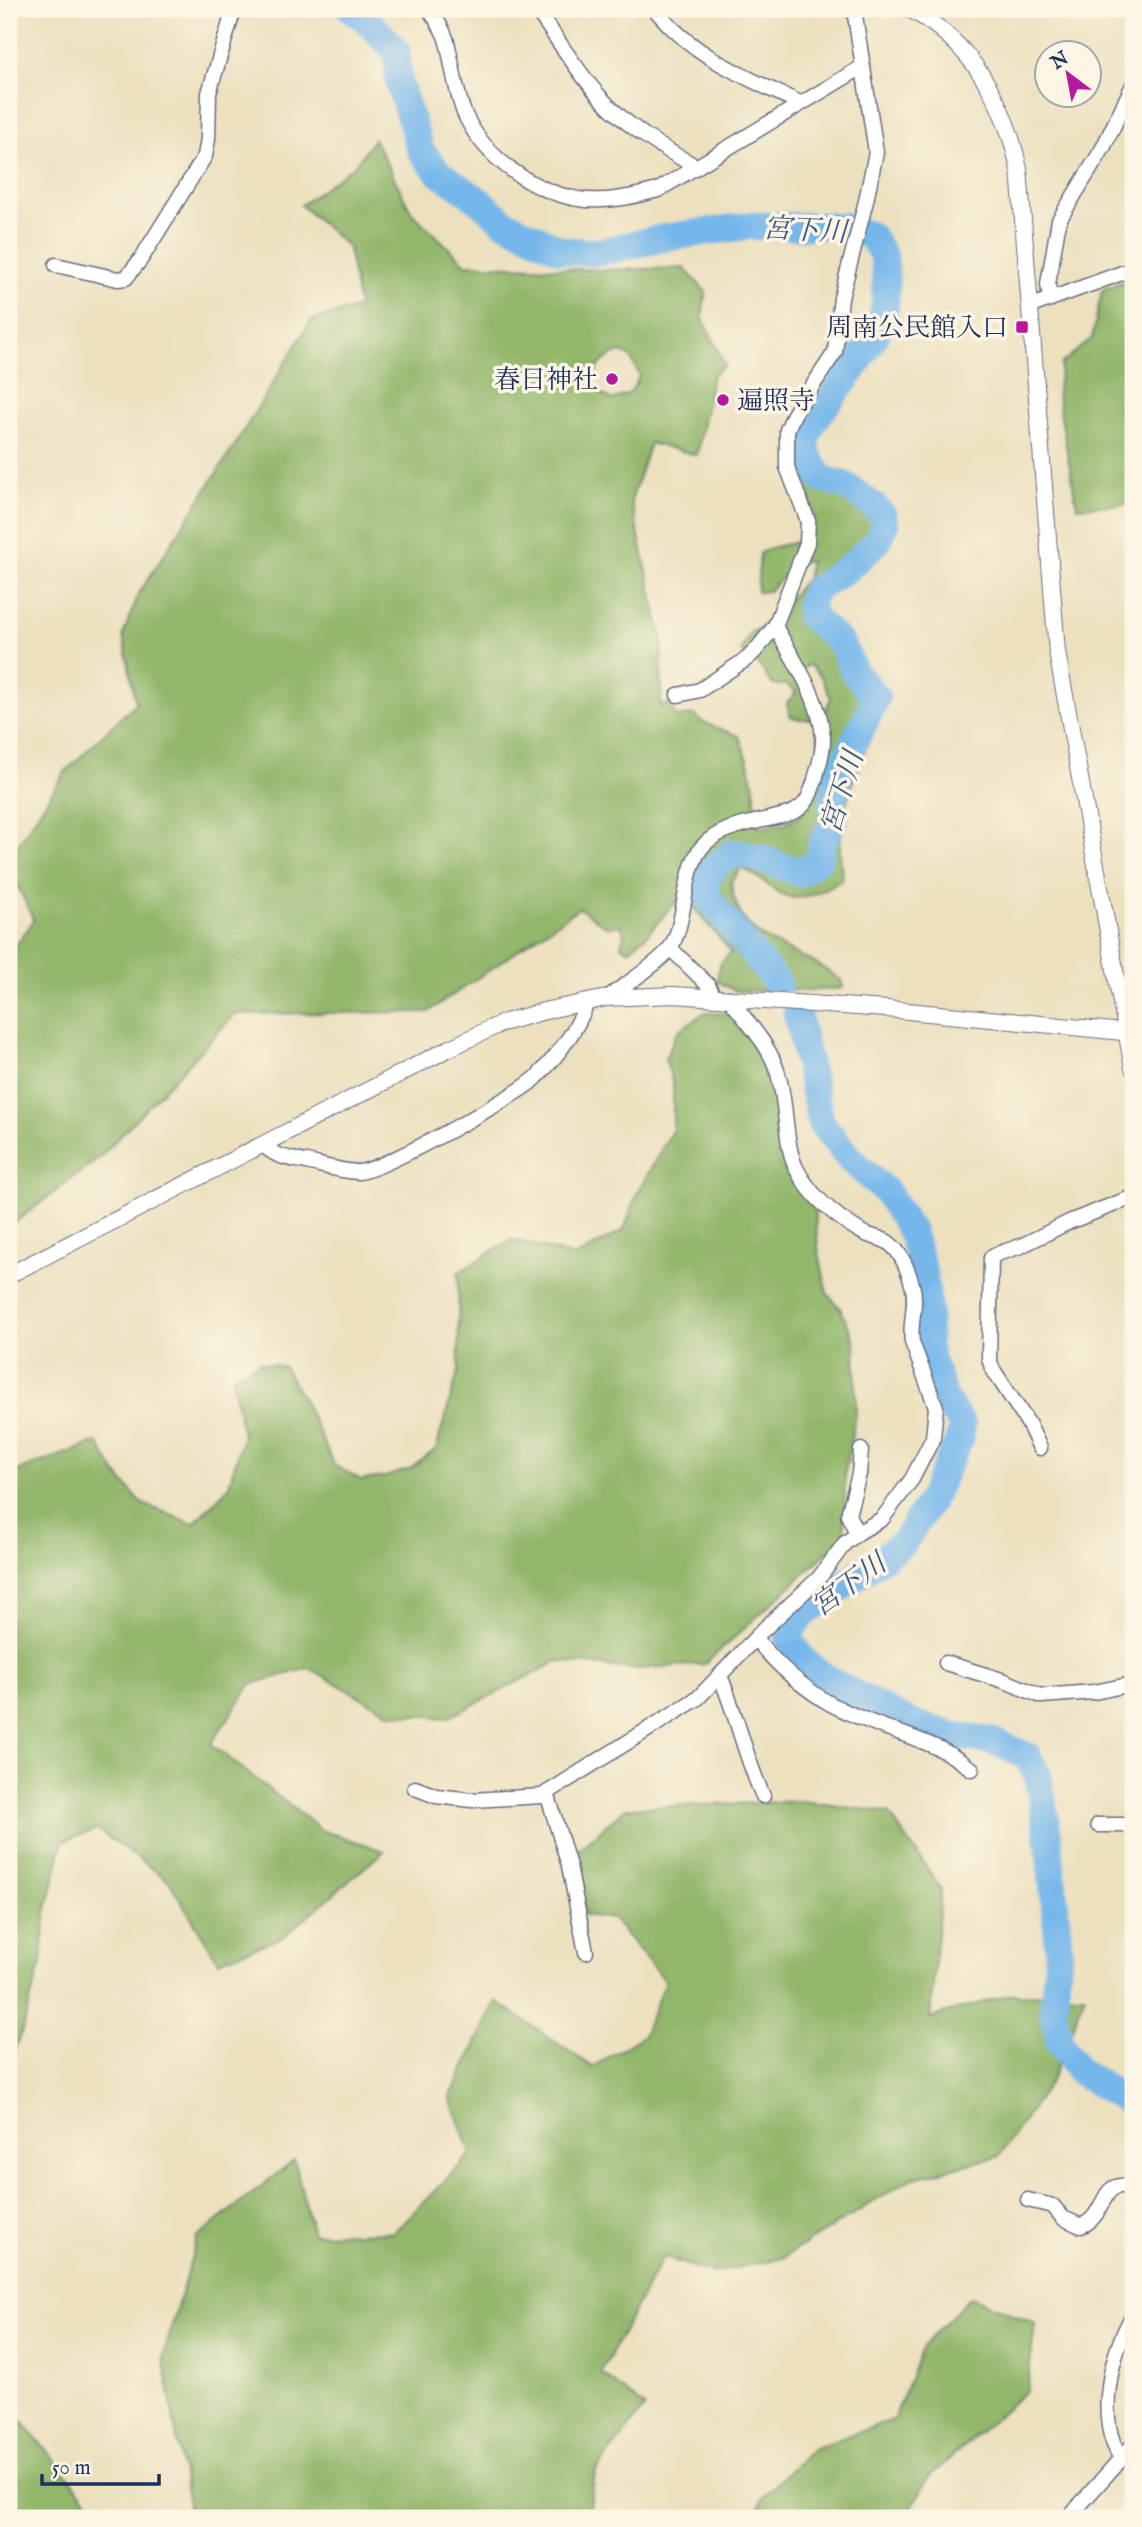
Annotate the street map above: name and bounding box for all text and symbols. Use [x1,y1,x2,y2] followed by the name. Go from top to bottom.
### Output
[1034,38,1104,108] north arrow
[1046,46,1074,76] text: N
[762,212,851,251] water label: 宮下川
[826,312,1008,345] place label: 周南公民館入口
[1014,319,1030,335] marker: 周南公民館入口
[494,364,598,397] place label: 春日神社
[604,371,620,387] marker: 春日神社
[737,385,815,418] place label: 遍照寺
[715,392,731,408] marker: 遍照寺
[814,745,873,838] water label: 宮下川
[805,1545,896,1625] water label: 宮下川
[42,2443,159,2487] scale bar
[52,2455,91,2482] text: 50 m

